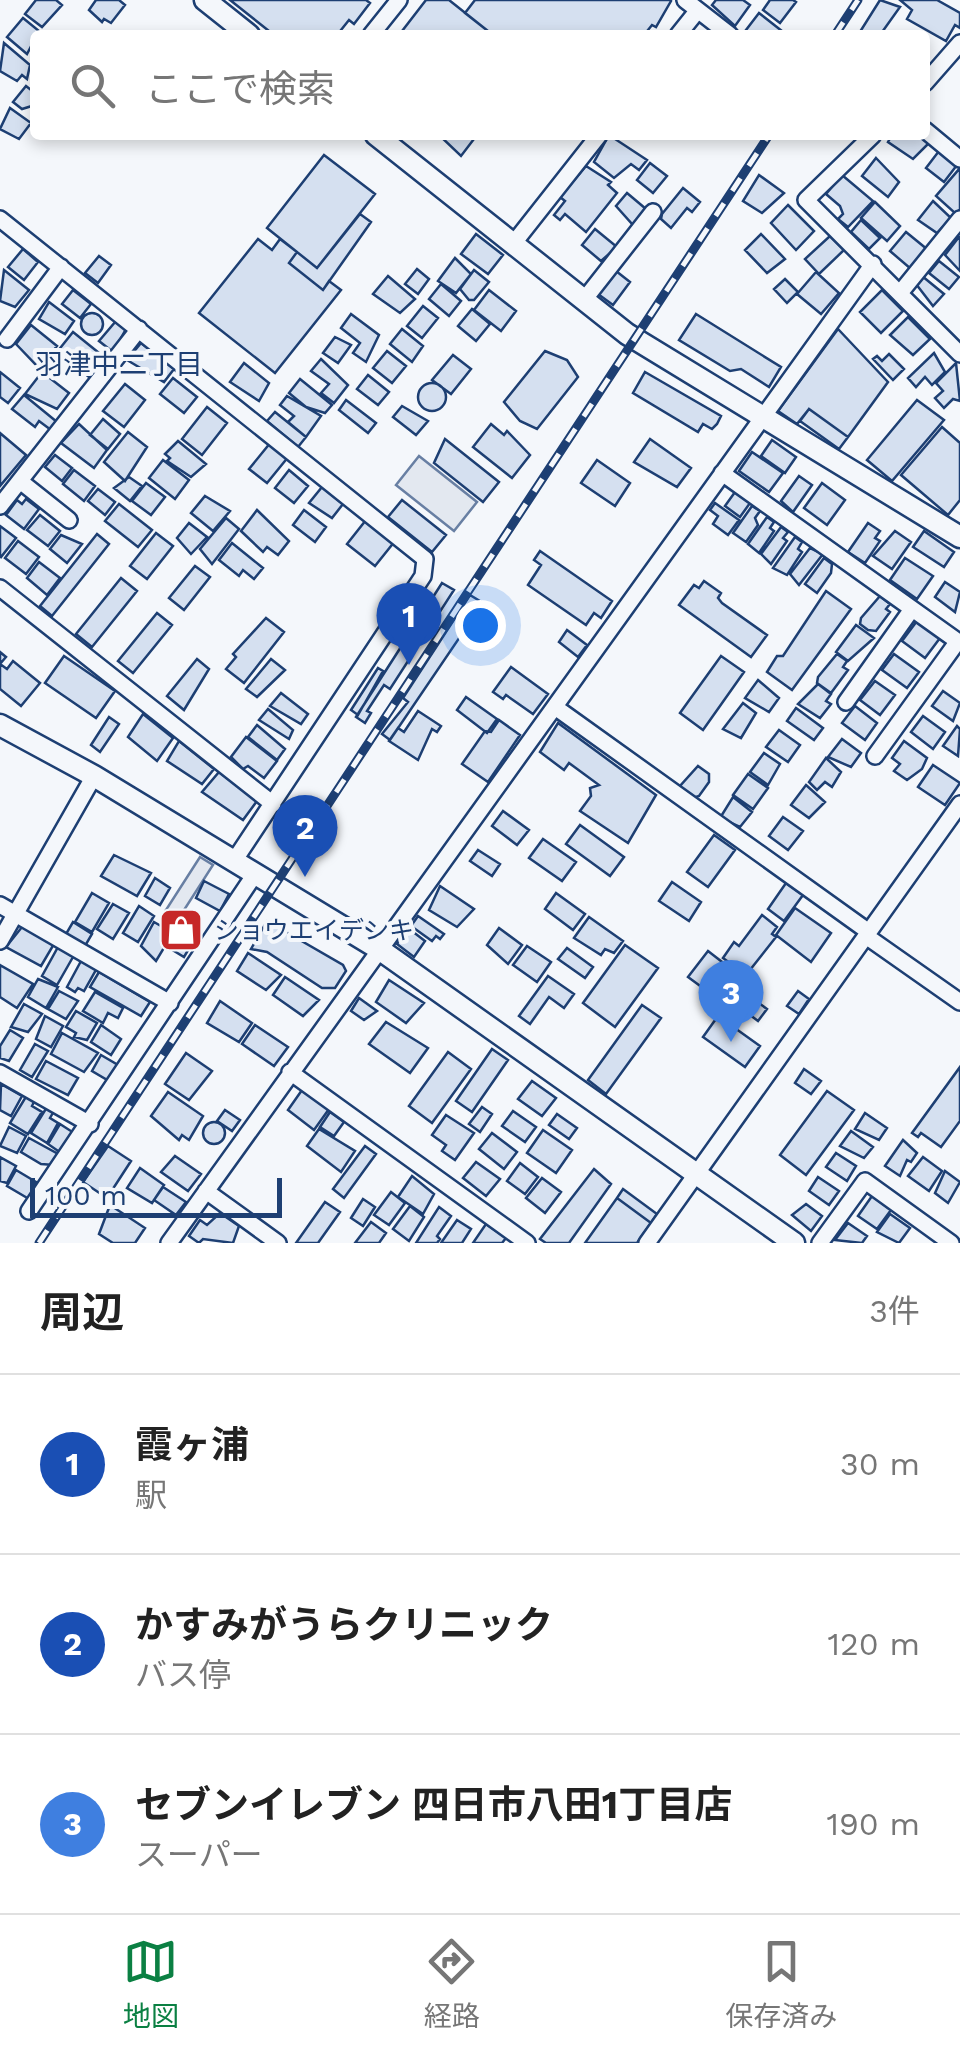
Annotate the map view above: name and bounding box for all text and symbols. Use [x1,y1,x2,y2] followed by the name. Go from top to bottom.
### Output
[30,30,930,140] search box
[65,58,120,113] icon: search
[145,67,335,111] text: ここで検索
[35,348,203,381] district label: 羽津中二丁目
[376,582,442,665] pin: 1
[455,600,506,651] your location
[272,794,338,877] pin: 2
[158,907,204,953] shop icon: ショウエイデンキ
[214,916,414,945] place label: ショウエイデンキ
[698,960,764,1042] pin: 3
[30,1173,282,1218] scale bar
[45,1179,127,1212] text: 100 m
[40,1288,124,1337] text: 周辺
[869,1292,920,1330] text: 3件
[135,1423,249,1467] text: 霞ヶ浦
[66,1445,79,1483] text: 1
[840,1445,920,1483] text: 30 m
[135,1476,167,1514] text: 駅
[135,1603,553,1647] text: かすみがうらクリニック
[63,1625,82,1663] text: 2
[828,1625,920,1663] text: 120 m
[135,1656,231,1694] text: バス停
[135,1783,732,1827] text: セブンイレブン 四日市八田1丁目店
[63,1805,82,1843] text: 3
[826,1805,920,1843] text: 190 m
[135,1836,263,1874] text: スーパー
[123,1934,179,2034] tab: 地図
[424,1934,480,2034] tab: 経路
[725,1934,837,2034] tab: 保存済み

